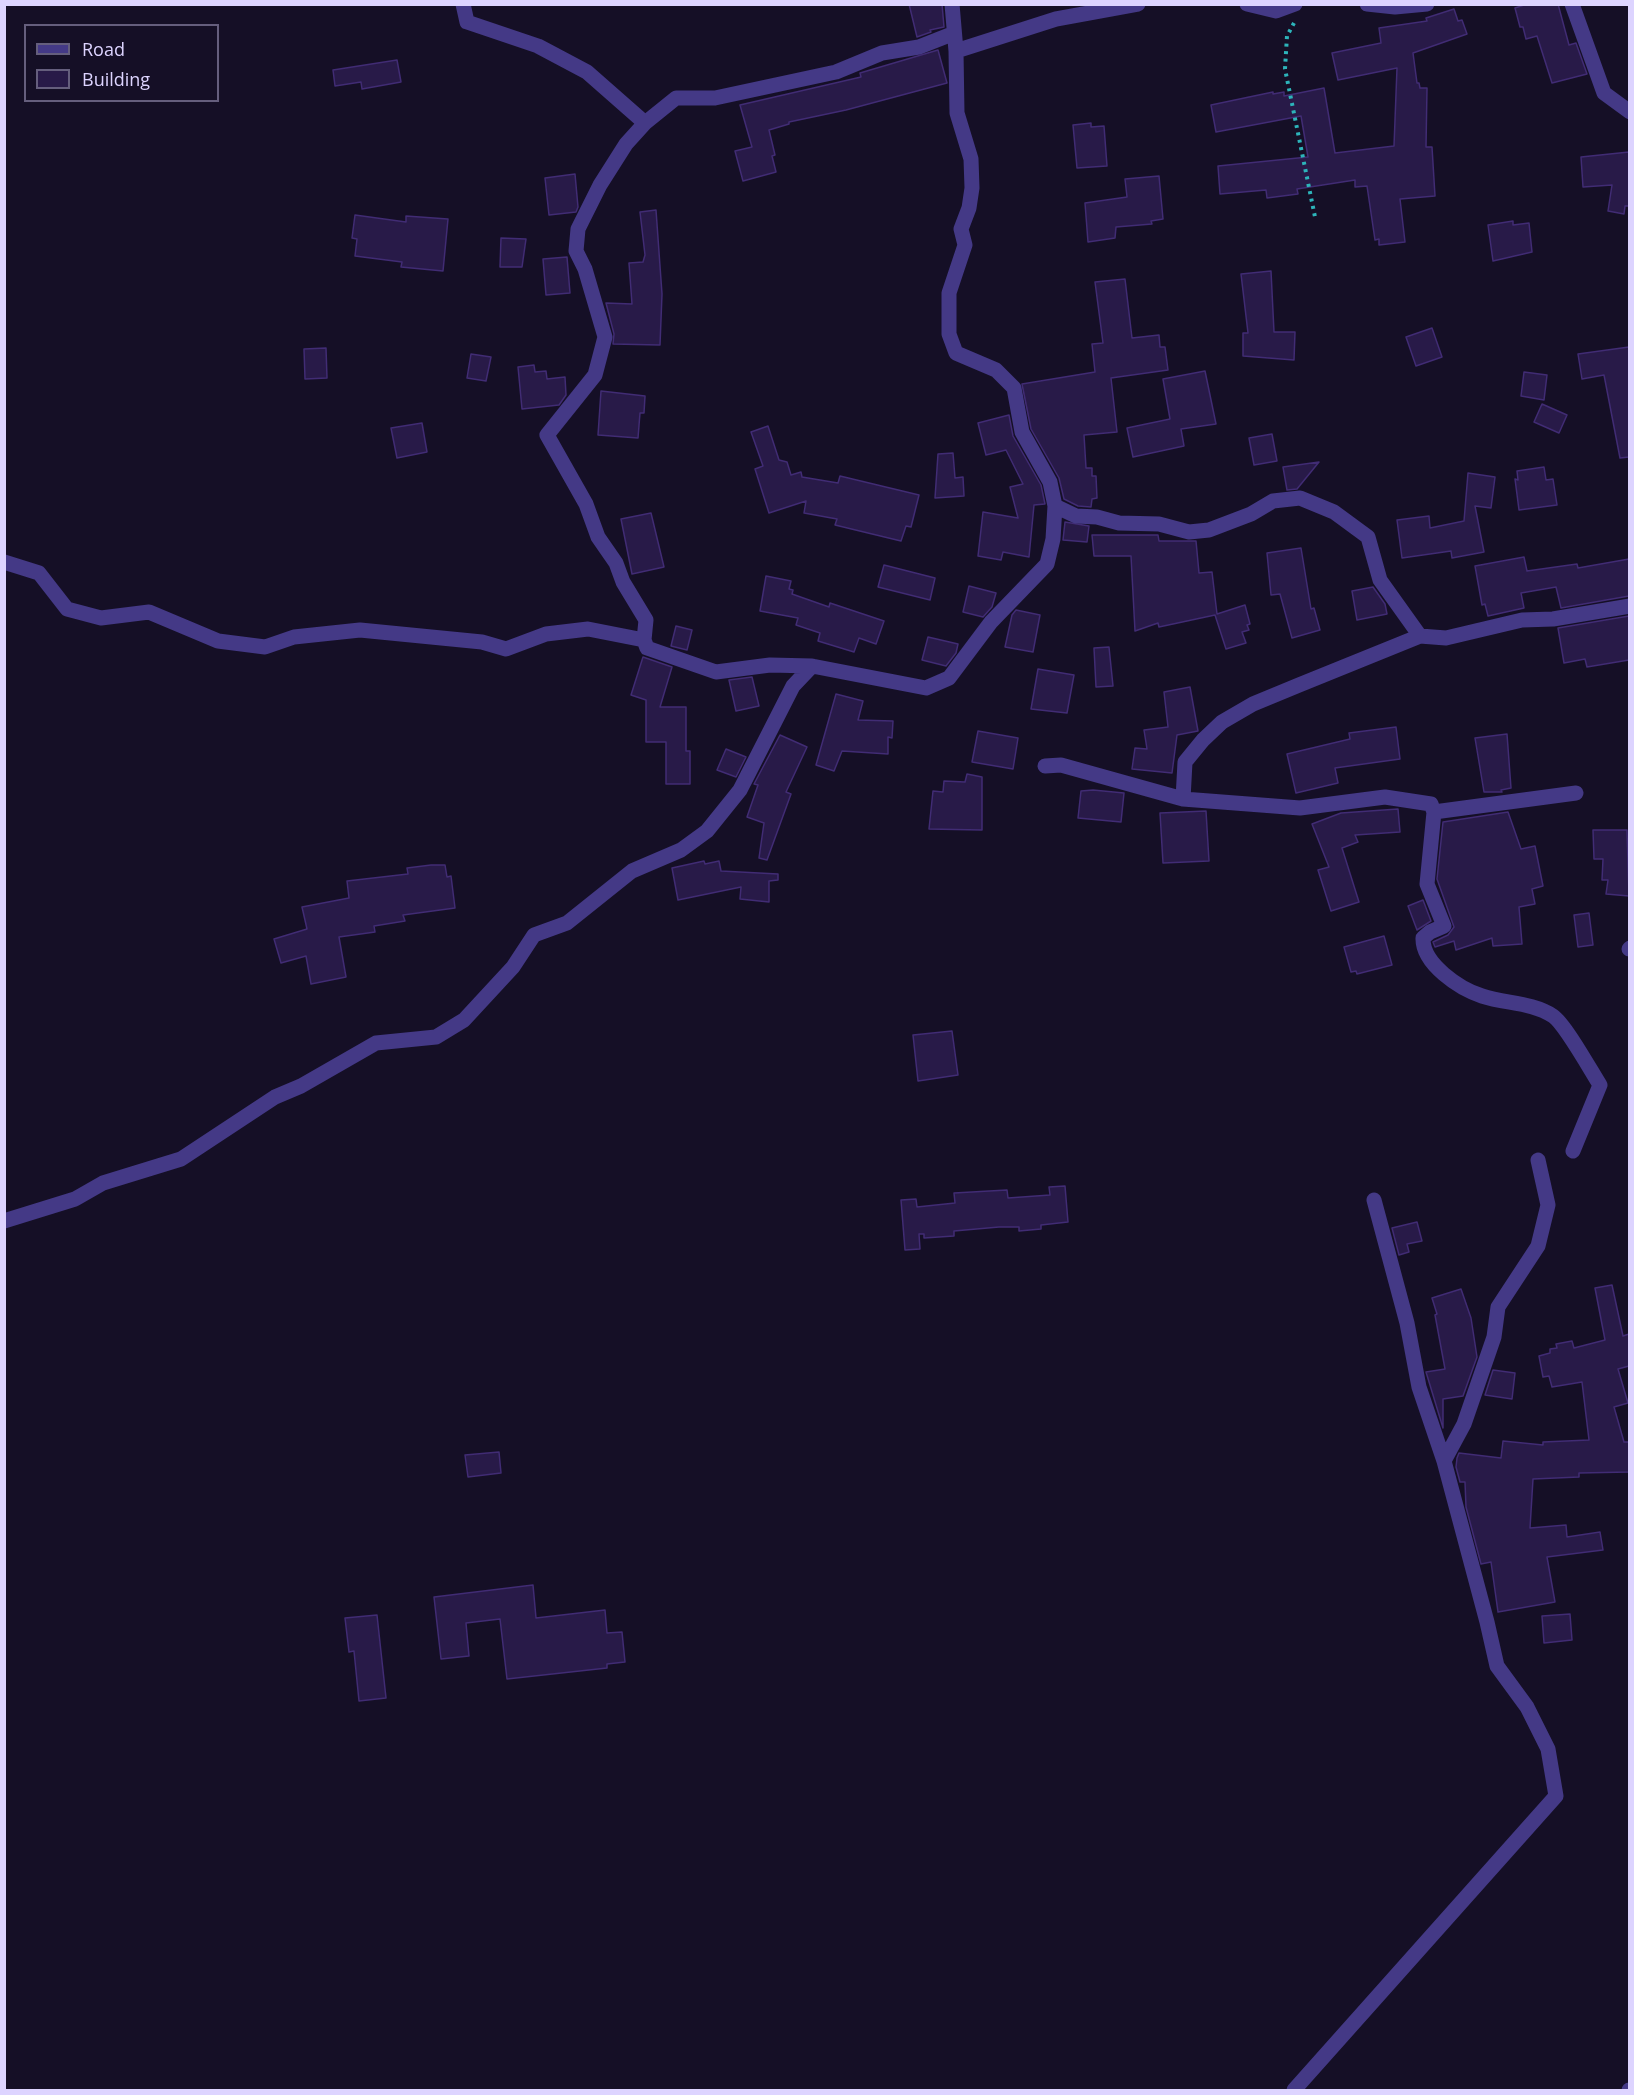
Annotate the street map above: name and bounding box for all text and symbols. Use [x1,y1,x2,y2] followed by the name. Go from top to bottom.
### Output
[24,24,219,102] legend
[82,37,125,61] text: Road
[82,67,150,91] text: Building

